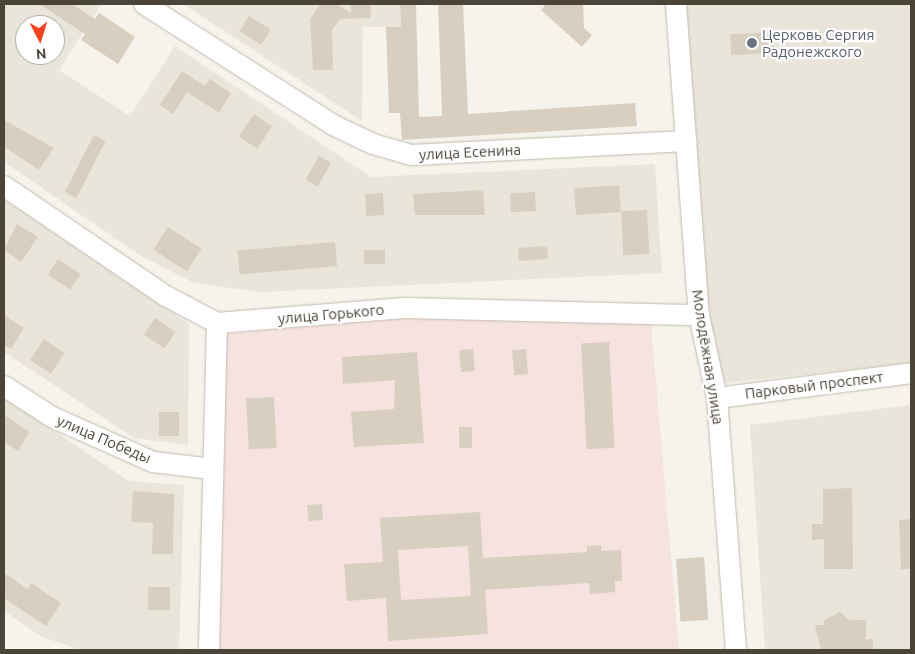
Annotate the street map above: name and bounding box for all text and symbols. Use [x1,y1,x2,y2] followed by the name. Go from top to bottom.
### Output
[15,15,65,65] north arrow
[762,25,875,60] place label: Церковь Сергия Радонежского
[746,37,758,49] marker: Церковь Сергия Радонежского
[35,46,47,62] text: N
[418,140,522,164] street label: улица Есенина
[688,288,728,426] street label: Молодёжная улица
[277,300,385,328] street label: улица Горького
[744,368,884,402] street label: Парковый проспект
[54,411,154,467] street label: улица Победы

